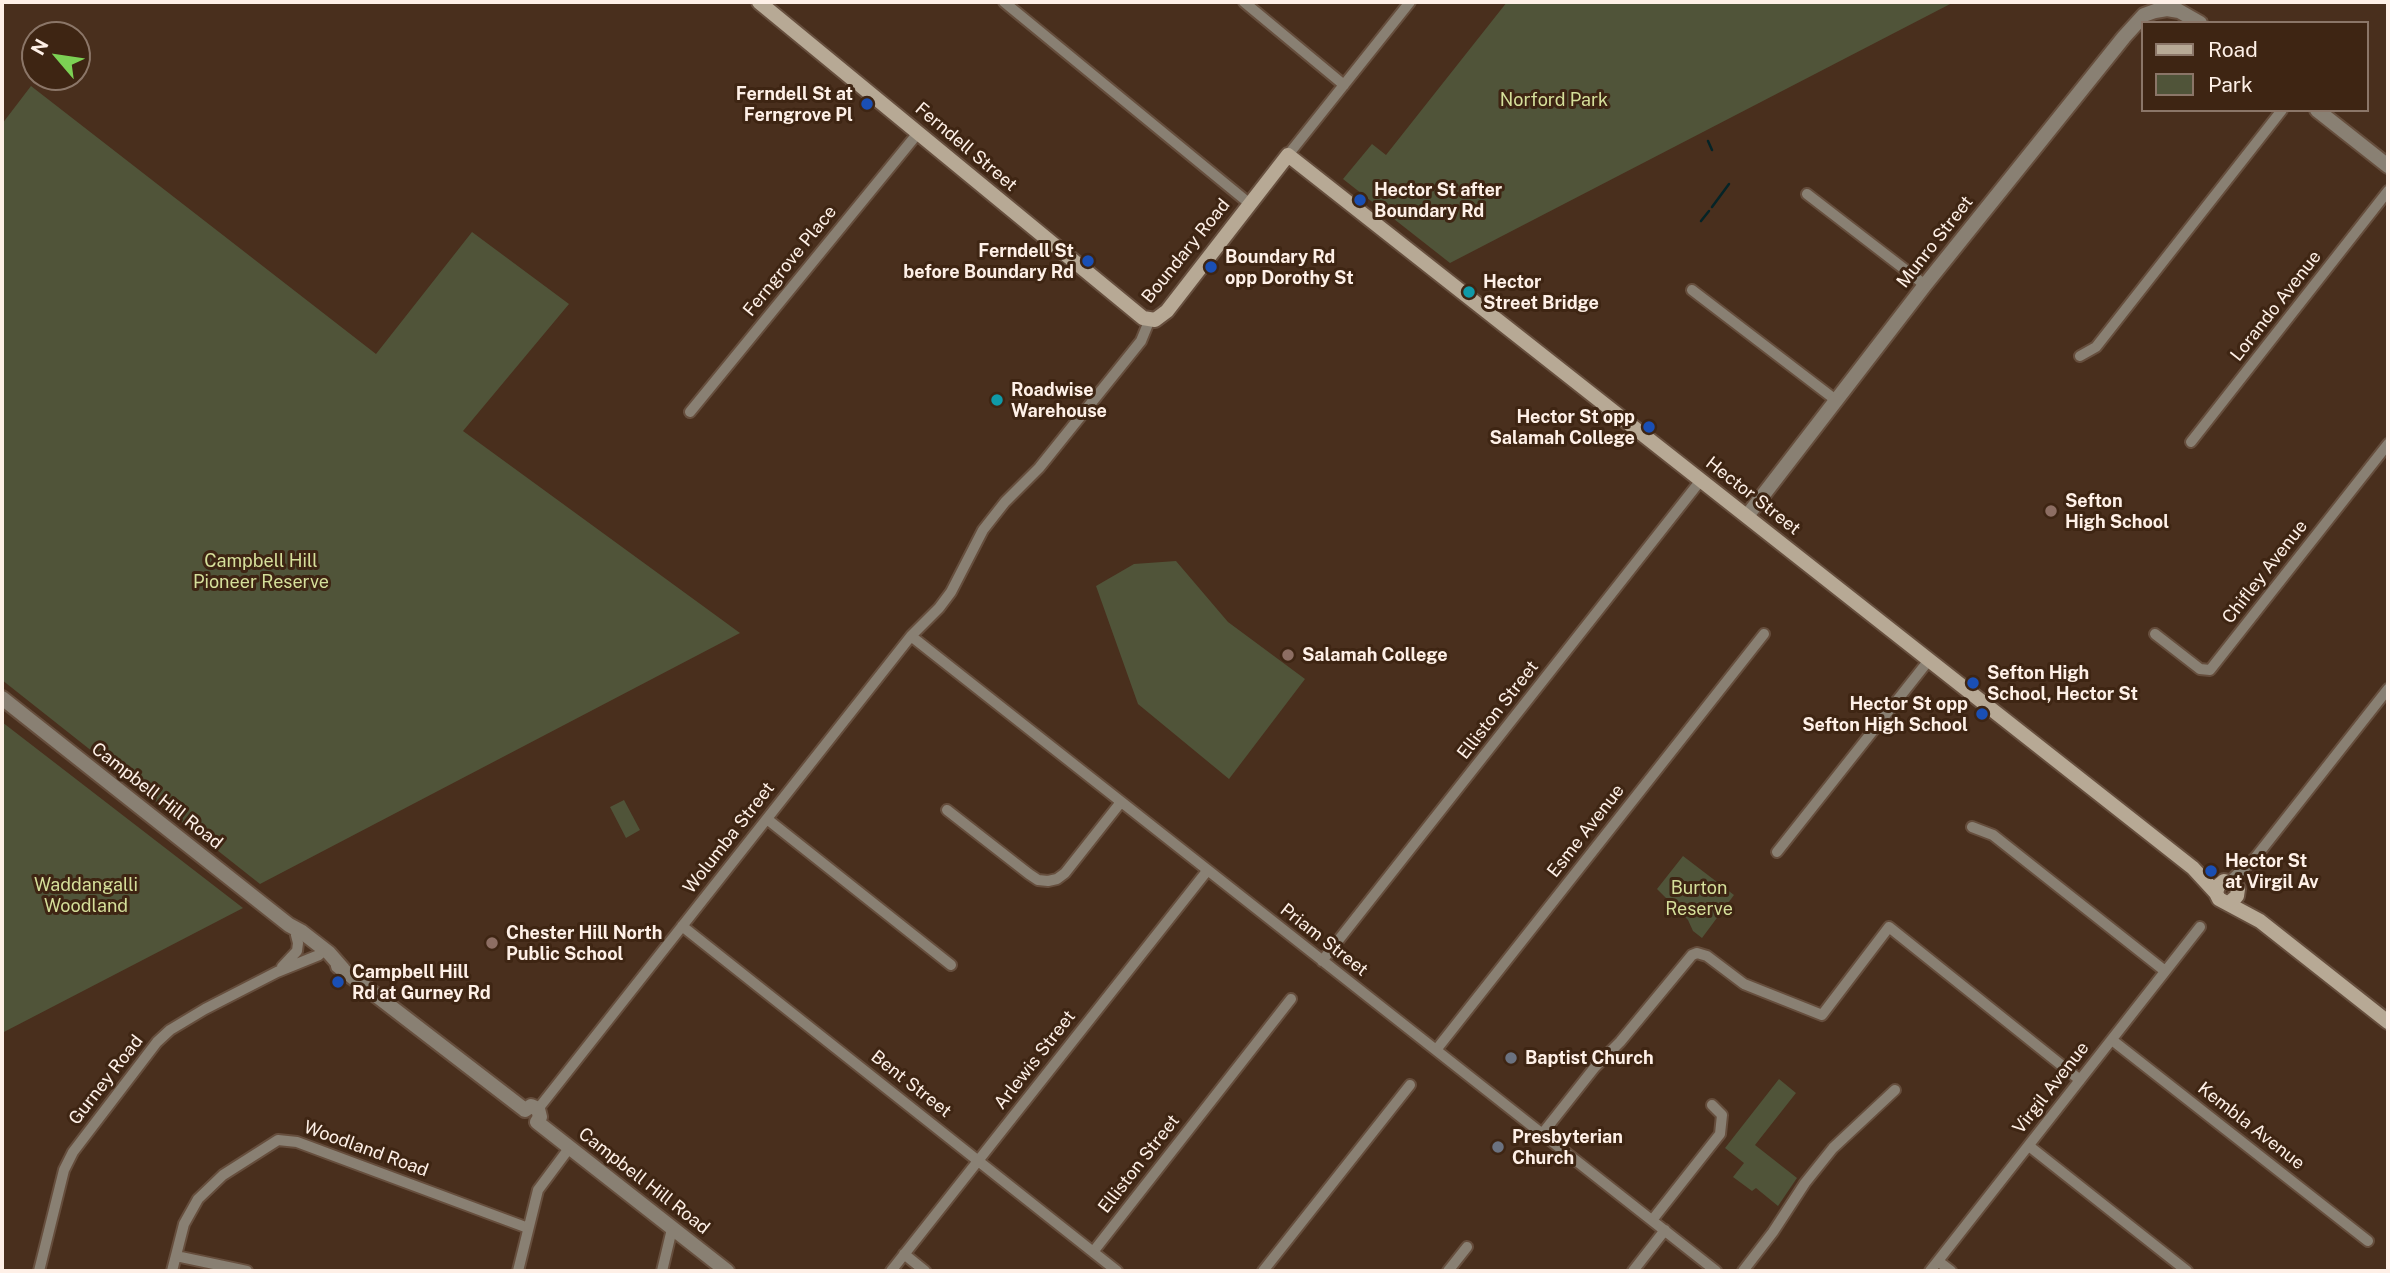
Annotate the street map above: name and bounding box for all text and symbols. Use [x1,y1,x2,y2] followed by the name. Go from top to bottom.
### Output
[21,21,91,91] north arrow
[2142,21,2369,112] legend
[26,35,53,59] text: N
[2208,37,2258,62] text: Road
[2208,72,2253,97] text: Park
[736,83,853,126] place label: Ferndell St at Ferngrove Pl
[1500,89,1608,111] park label: Norford Park
[859,96,875,112] marker: Ferndell St at Ferngrove Pl
[911,98,1021,196] street label: Ferndell Street
[1374,179,1502,222] place label: Hector St after Boundary Rd
[1352,192,1368,208] marker: Hector St after Boundary Rd
[1892,192,1978,292] street label: Munro Street
[1137,195,1235,307] street label: Boundary Road
[739,201,841,321] street label: Ferngrove Place
[903,240,1074,282] place label: Ferndell St before Boundary Rd
[1225,246,1354,288] place label: Boundary Rd opp Dorothy St
[2226,246,2326,366] street label: Lorando Avenue
[1080,253,1096,269] marker: Ferndell St before Boundary Rd
[1203,259,1219,275] marker: Boundary Rd opp Dorothy St
[1483,271,1599,314] place label: Hector Street Bridge
[1461,284,1477,300] marker: Hector Street Bridge
[1011,379,1107,422] place label: Roadwise Warehouse
[989,392,1005,408] marker: Roadwise Warehouse
[1489,406,1635,448] place label: Hector St opp Salamah College
[1641,419,1657,435] marker: Hector St opp Salamah College
[1701,452,1805,540] street label: Hector Street
[2065,490,2169,532] place label: Sefton High School
[2043,503,2059,519] marker: Sefton High School
[2218,516,2312,628] street label: Chifley Avenue
[193,550,329,592] park label: Campbell Hill Pioneer Reserve
[1302,644,1448,666] place label: Salamah College
[1280,647,1296,663] marker: Salamah College
[1453,656,1543,764] street label: Elliston Street
[1987,662,2138,704] place label: Sefton High School, Hector St
[1965,675,1981,691] marker: Sefton High School, Hector St
[1802,693,1968,736] place label: Hector St opp Sefton High School
[1974,706,1990,722] marker: Hector St opp Sefton High School
[87,738,227,854] street label: Campbell Hill Road
[679,778,779,898] street label: Wolumba Street
[1543,780,1629,882] street label: Esme Avenue
[2225,850,2319,892] place label: Hector St at Virgil Av
[2203,863,2219,879] marker: Hector St at Virgil Av
[34,874,138,917] park label: Waddangalli Woodland
[1665,877,1733,920] park label: Burton Reserve
[1276,899,1372,981] street label: Priam Street
[506,922,662,964] place label: Chester Hill North Public School
[484,935,500,951] marker: Chester Hill North Public School
[352,961,491,1004] place label: Campbell Hill Rd at Gurney Rd
[330,974,346,990] marker: Campbell Hill Rd at Gurney Rd
[990,1006,1080,1114] street label: Arlewis Street
[64,1031,148,1129] street label: Gurney Road
[2008,1038,2094,1138] street label: Virgil Avenue
[866,1046,956,1122] street label: Bent Street
[1525,1047,1654,1069] place label: Baptist Church
[1503,1050,1519,1066] marker: Baptist Church
[2193,1078,2309,1174] street label: Kembla Avenue
[1094,1110,1184,1218] street label: Elliston Street
[301,1116,431,1182] street label: Woodland Road
[574,1123,714,1239] street label: Campbell Hill Road
[1512,1126,1623,1168] place label: Presbyterian Church
[1490,1139,1506,1155] marker: Presbyterian Church

